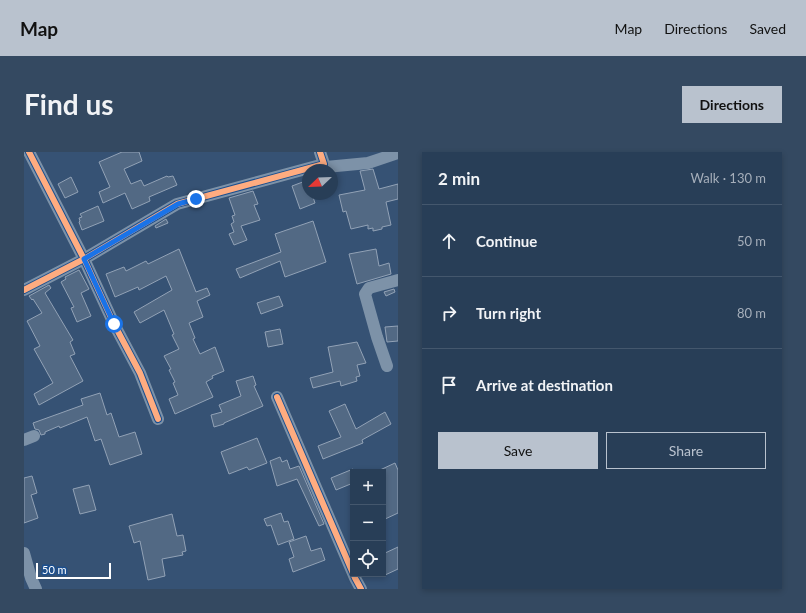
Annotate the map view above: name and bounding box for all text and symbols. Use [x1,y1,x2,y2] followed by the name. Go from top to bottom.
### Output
[20,17,58,40] text: Map
[615,20,642,37] text: Map
[664,20,727,37] text: Directions
[749,20,786,37] text: Saved
[682,86,782,123] button: Directions
[24,87,114,121] text: Find us
[302,164,338,200] north arrow
[438,168,480,189] text: 2 min
[690,170,766,186] text: Walk · 130 m
[187,190,205,208] route end
[438,230,460,252] icon: ahead
[476,232,537,250] text: Continue
[737,233,766,249] text: 50 m
[438,302,460,324] icon: right
[476,304,541,322] text: Turn right
[737,305,766,321] text: 80 m
[105,315,123,333] route start
[438,374,460,396] icon: arrive
[476,376,613,394] text: Arrive at destination
[438,432,598,469] button: Save
[606,432,766,469] button: Share
[350,469,386,577] map controls
[350,469,386,505] button: +
[350,505,386,541] button: −
[350,541,386,577] button: locate
[36,561,111,580] scale bar
[42,563,67,576] text: 50 m

